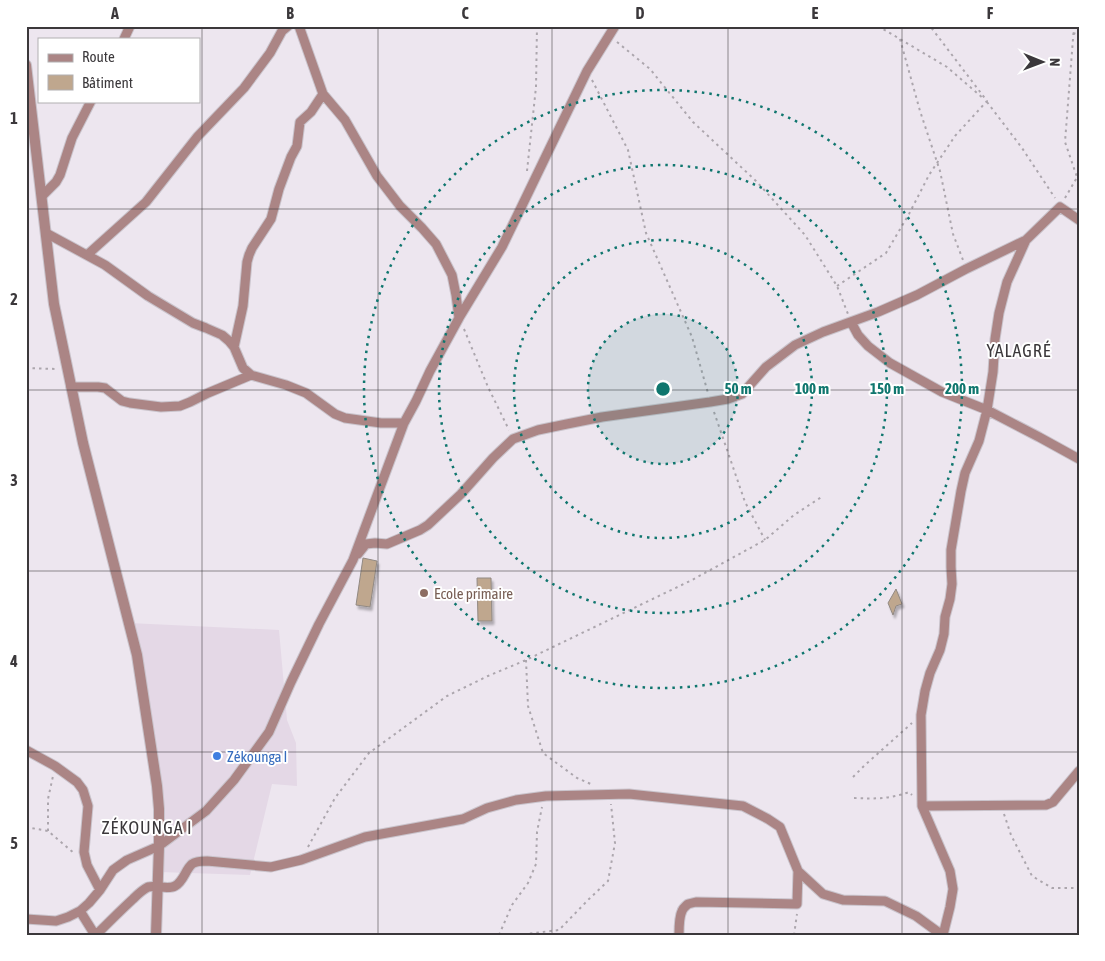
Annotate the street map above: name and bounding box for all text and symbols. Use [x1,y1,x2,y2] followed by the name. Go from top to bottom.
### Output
[110,4,119,22] text: A
[286,4,294,22] text: B
[461,4,469,22] text: C
[636,4,645,22] text: D
[812,4,819,22] text: E
[987,4,994,22] text: F
[38,38,200,102] legend
[1018,38,1068,88] north arrow
[82,48,115,65] text: Route
[1047,58,1063,66] text: N
[82,74,133,91] text: Bâtiment
[10,109,18,127] text: 1
[10,290,18,308] text: 2
[987,340,1051,361] district label: YALAGRÉ
[654,380,672,398] centre of rings
[725,380,752,397] text: 50 m
[795,380,829,397] text: 100 m
[870,380,904,397] text: 150 m
[945,380,979,397] text: 200 m
[10,471,18,489] text: 3
[434,585,513,602] place label: Ecole primaire
[418,587,430,599] marker: Ecole primaire
[9,652,18,670] text: 4
[227,748,287,765] place label: Zékounga I
[211,750,223,762] marker: Zékounga I
[101,817,193,838] district label: ZÉKOUNGA I
[10,834,18,852] text: 5

